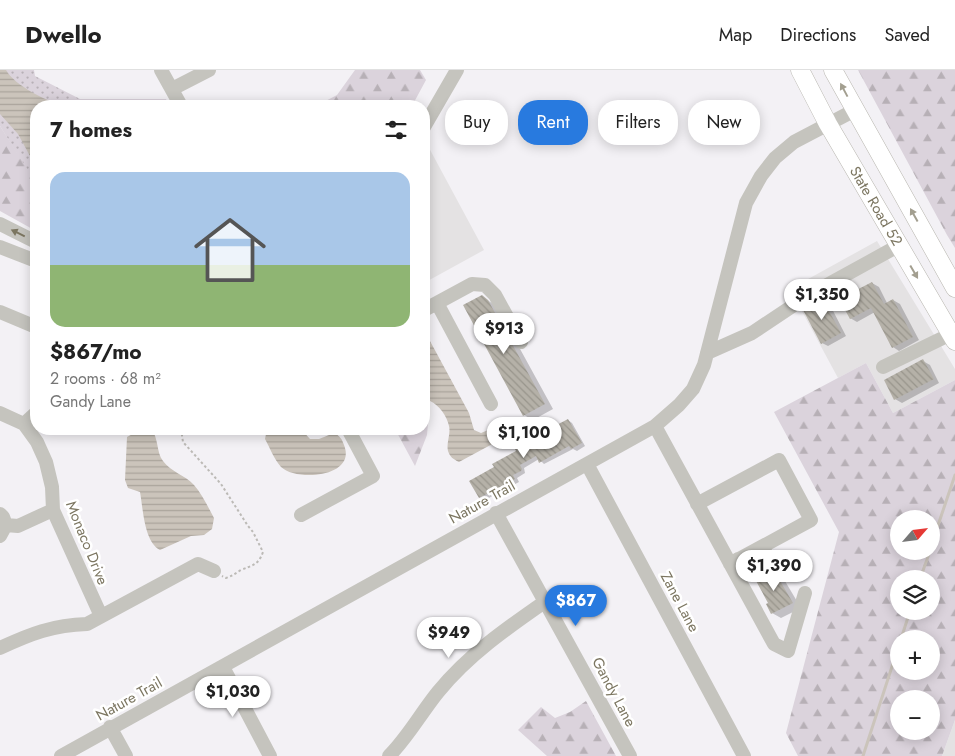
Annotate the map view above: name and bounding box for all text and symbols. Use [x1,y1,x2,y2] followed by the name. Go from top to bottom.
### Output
[25,17,102,52] text: Dwello
[719,22,752,48] text: Map
[780,22,856,48] text: Directions
[884,22,930,48] text: Saved
[840,83,848,97] one-way arrow
[445,100,508,145] chip: Buy
[518,100,588,145] chip: Rent
[598,100,678,145] chip: Filters
[688,100,760,145] chip: New
[50,115,132,145] text: 7 homes
[382,116,410,144] icon: filters
[844,162,908,250] street label: State Road 52
[185,205,275,295] icon: home
[909,208,918,222] one-way arrow
[11,229,25,237] one-way arrow
[909,266,918,279] one-way arrow
[781,278,863,321] pin: $1,350
[795,283,849,306] text: $1,350
[474,312,534,355] pin: $913
[485,317,523,340] text: $913
[50,337,142,367] text: $867/mo
[50,367,161,390] text: 2 rooms · 68 m²
[50,390,131,413] text: Gandy Lane
[483,416,565,459] pin: $1,100
[498,421,550,444] text: $1,100
[445,475,519,529] street label: Nature Trail
[60,498,114,588] street label: Monaco Drive
[890,510,940,560] north arrow
[890,510,940,740] map controls
[733,550,815,592] pin: $1,390
[747,554,801,577] text: $1,390
[655,568,705,636] street label: Zane Lane
[890,570,940,620] button: layers
[546,584,606,627] pin: $867
[556,589,596,612] text: $867
[419,616,479,659] pin: $949
[428,621,470,644] text: $949
[890,630,940,680] button: +
[586,653,642,731] street label: Gandy Lane
[92,672,166,726] street label: Nature Trail
[192,676,274,718] pin: $1,030
[206,680,260,703] text: $1,030
[890,690,940,740] button: −

